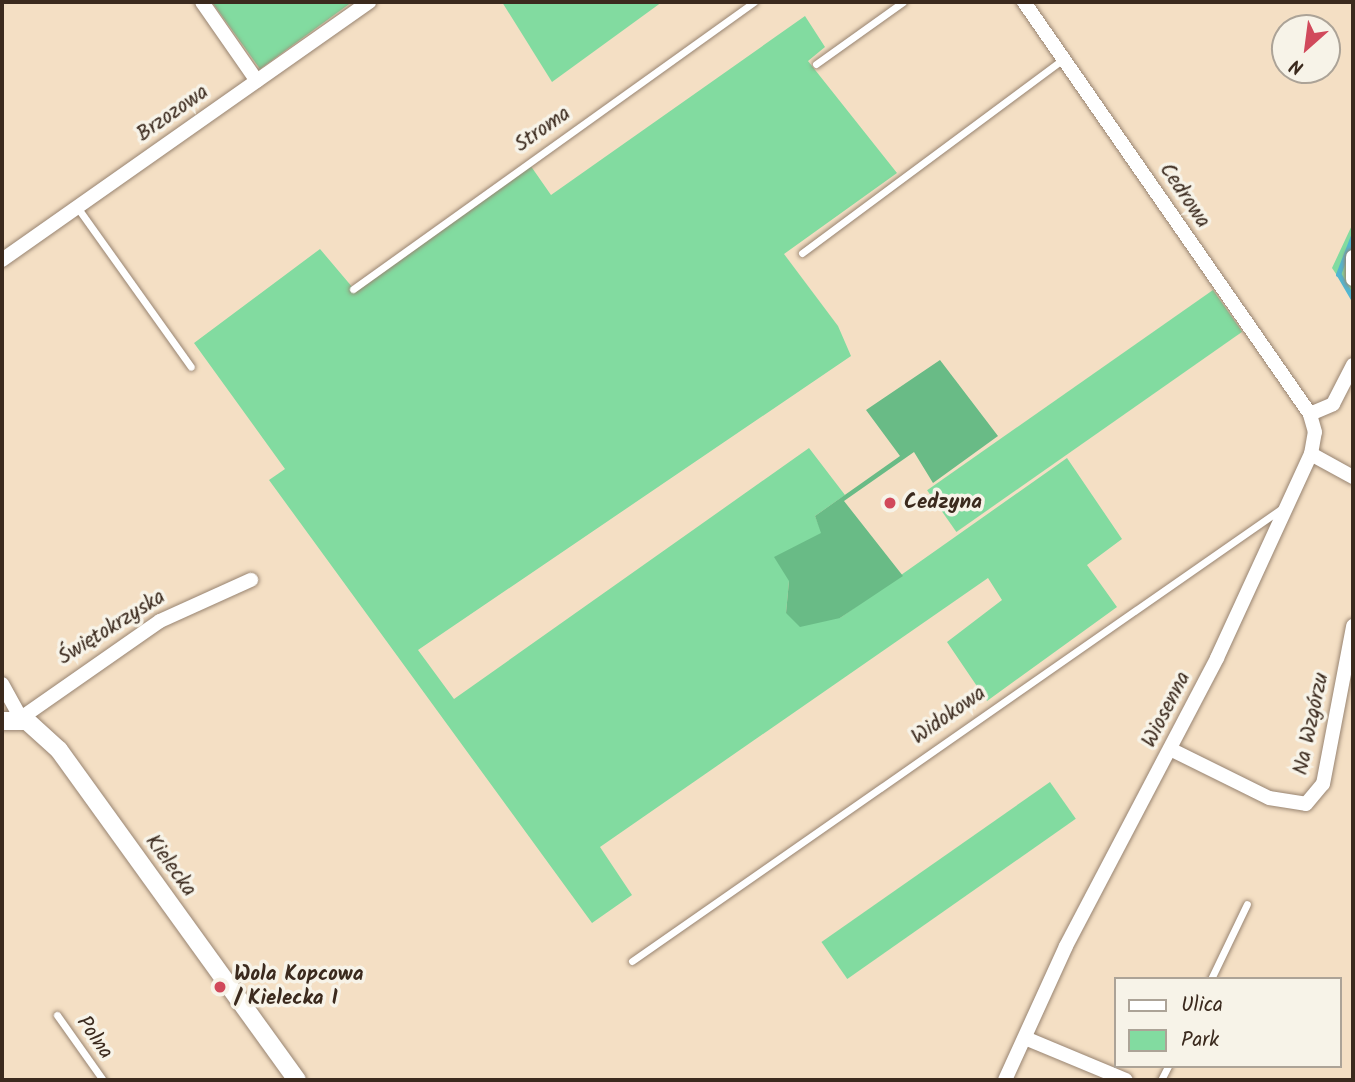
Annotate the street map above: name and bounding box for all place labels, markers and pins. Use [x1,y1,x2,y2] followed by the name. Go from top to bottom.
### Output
[904,490,982,516] place label: Cedzyna
[882,495,898,511] marker: Cedzyna
[234,962,363,1012] place label: Wola Kopcowa / Kielecka I
[212,979,228,995] marker: Wola Kopcowa / Kielecka I

